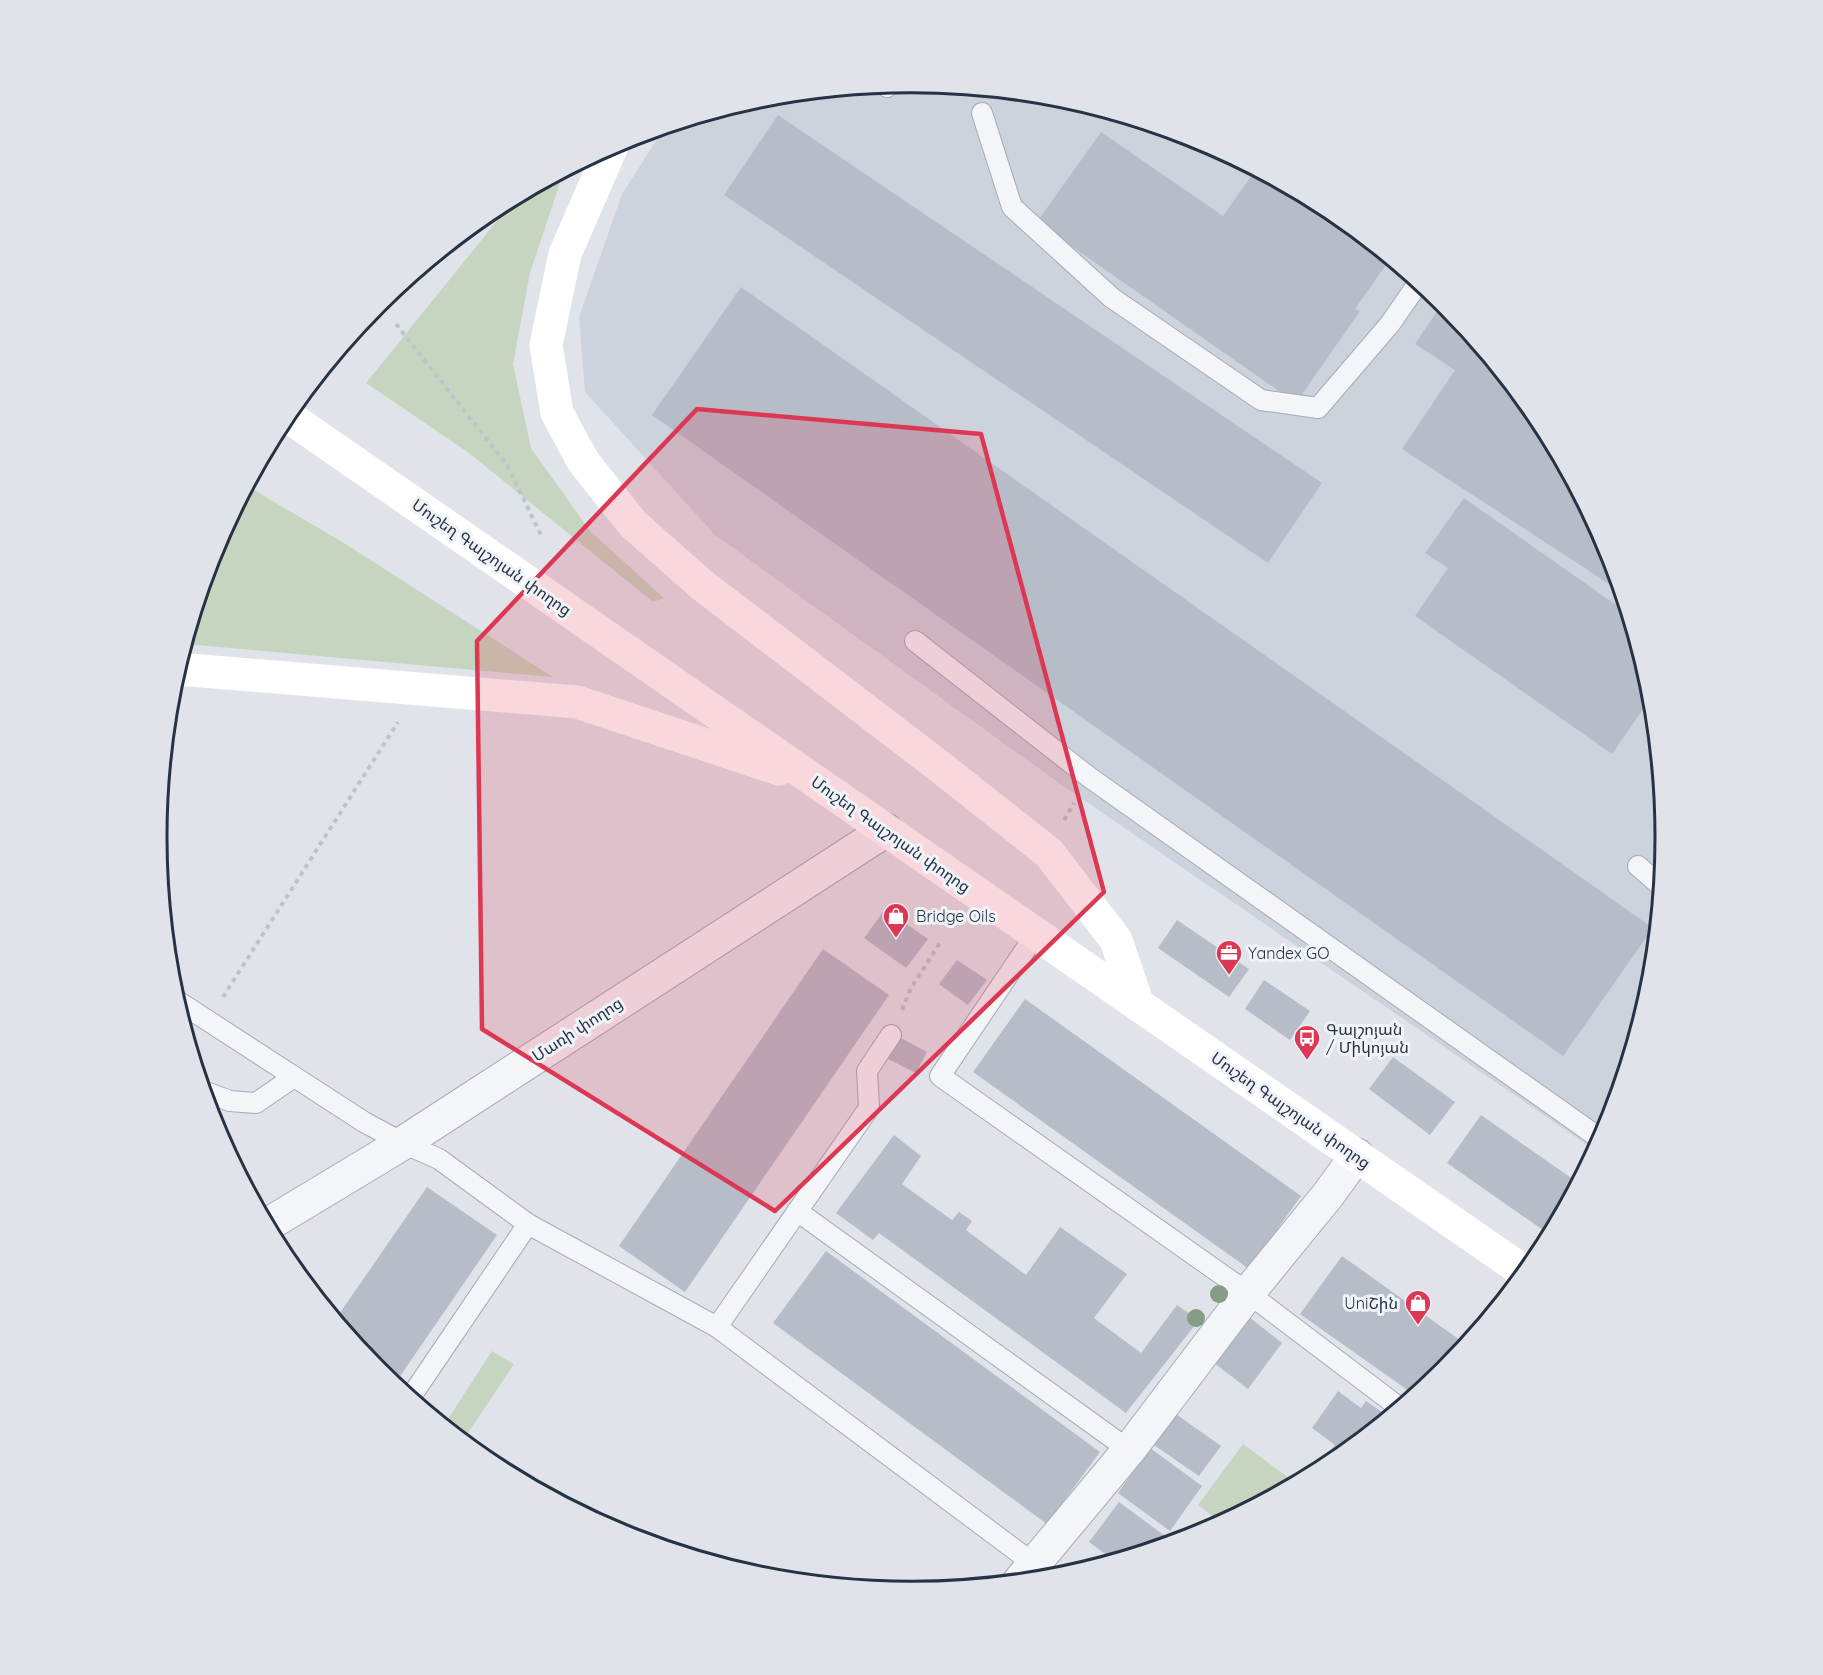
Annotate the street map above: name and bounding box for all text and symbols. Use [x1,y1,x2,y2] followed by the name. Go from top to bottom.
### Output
[408,494,576,620] street label: Մուշեղ Գալշոյան փողոց
[807,771,975,897] street label: Մուշեղ Գալշոյան փողոց
[881,901,911,939] shop icon: Bridge Oils
[916,906,996,926] place label: Bridge Oils
[1214,938,1244,976] office icon: Yandex GO
[1248,943,1329,963] place label: Yandex GO
[528,992,626,1066] street label: Մառի փողոց
[1326,1019,1409,1057] place label: Գալշոյան / Միկոյան
[1292,1023,1322,1061] bus stop icon: Գալշոյան / Միկոյան
[1207,1047,1375,1173] street label: Մուշեղ Գալշոյան փողոց
[1403,1288,1433,1326] shop icon: UniՇին
[1344,1293,1398,1313] place label: UniՇին

